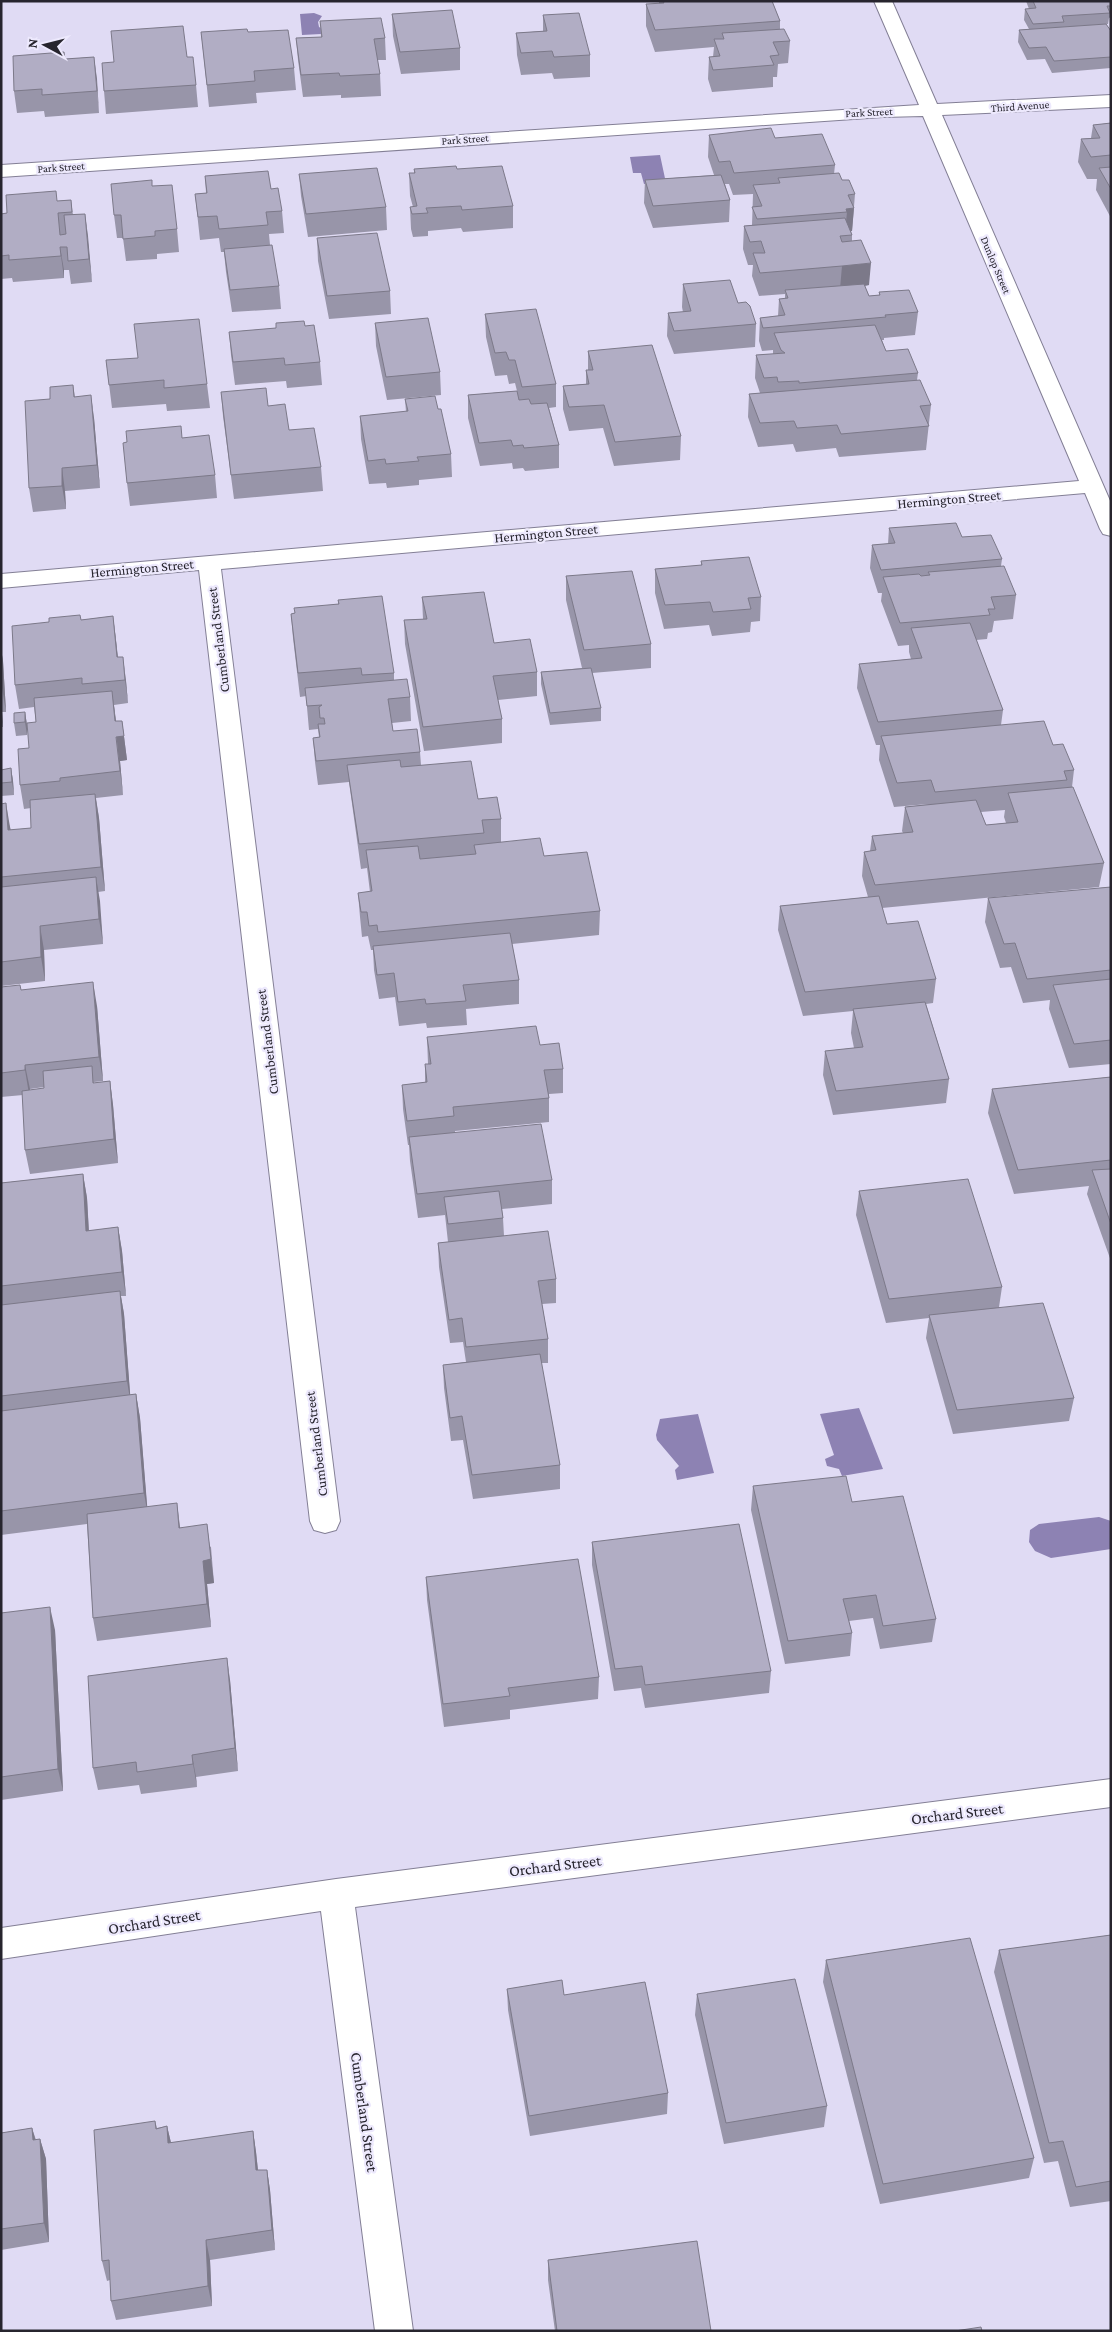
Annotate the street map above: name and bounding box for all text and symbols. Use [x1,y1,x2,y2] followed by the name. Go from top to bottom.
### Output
[20,20,70,70] north arrow
[24,37,41,49] text: N
[990,98,1050,114] street label: Third Avenue
[845,105,893,119] street label: Park Street
[441,131,489,147] street label: Park Street
[37,159,85,175] street label: Park Street
[978,235,1014,296] street label: Dunlop Street
[897,486,1002,511] street label: Hermington Street
[494,520,599,545] street label: Hermington Street
[90,555,195,580] street label: Hermington Street
[204,586,232,693] street label: Cumberland Street
[253,988,281,1095] street label: Cumberland Street
[302,1390,330,1497] street label: Cumberland Street
[910,1799,1005,1828] street label: Orchard Street
[508,1851,603,1880] street label: Orchard Street
[107,1906,202,1937] street label: Orchard Street
[348,2051,381,2174] street label: Cumberland Street

